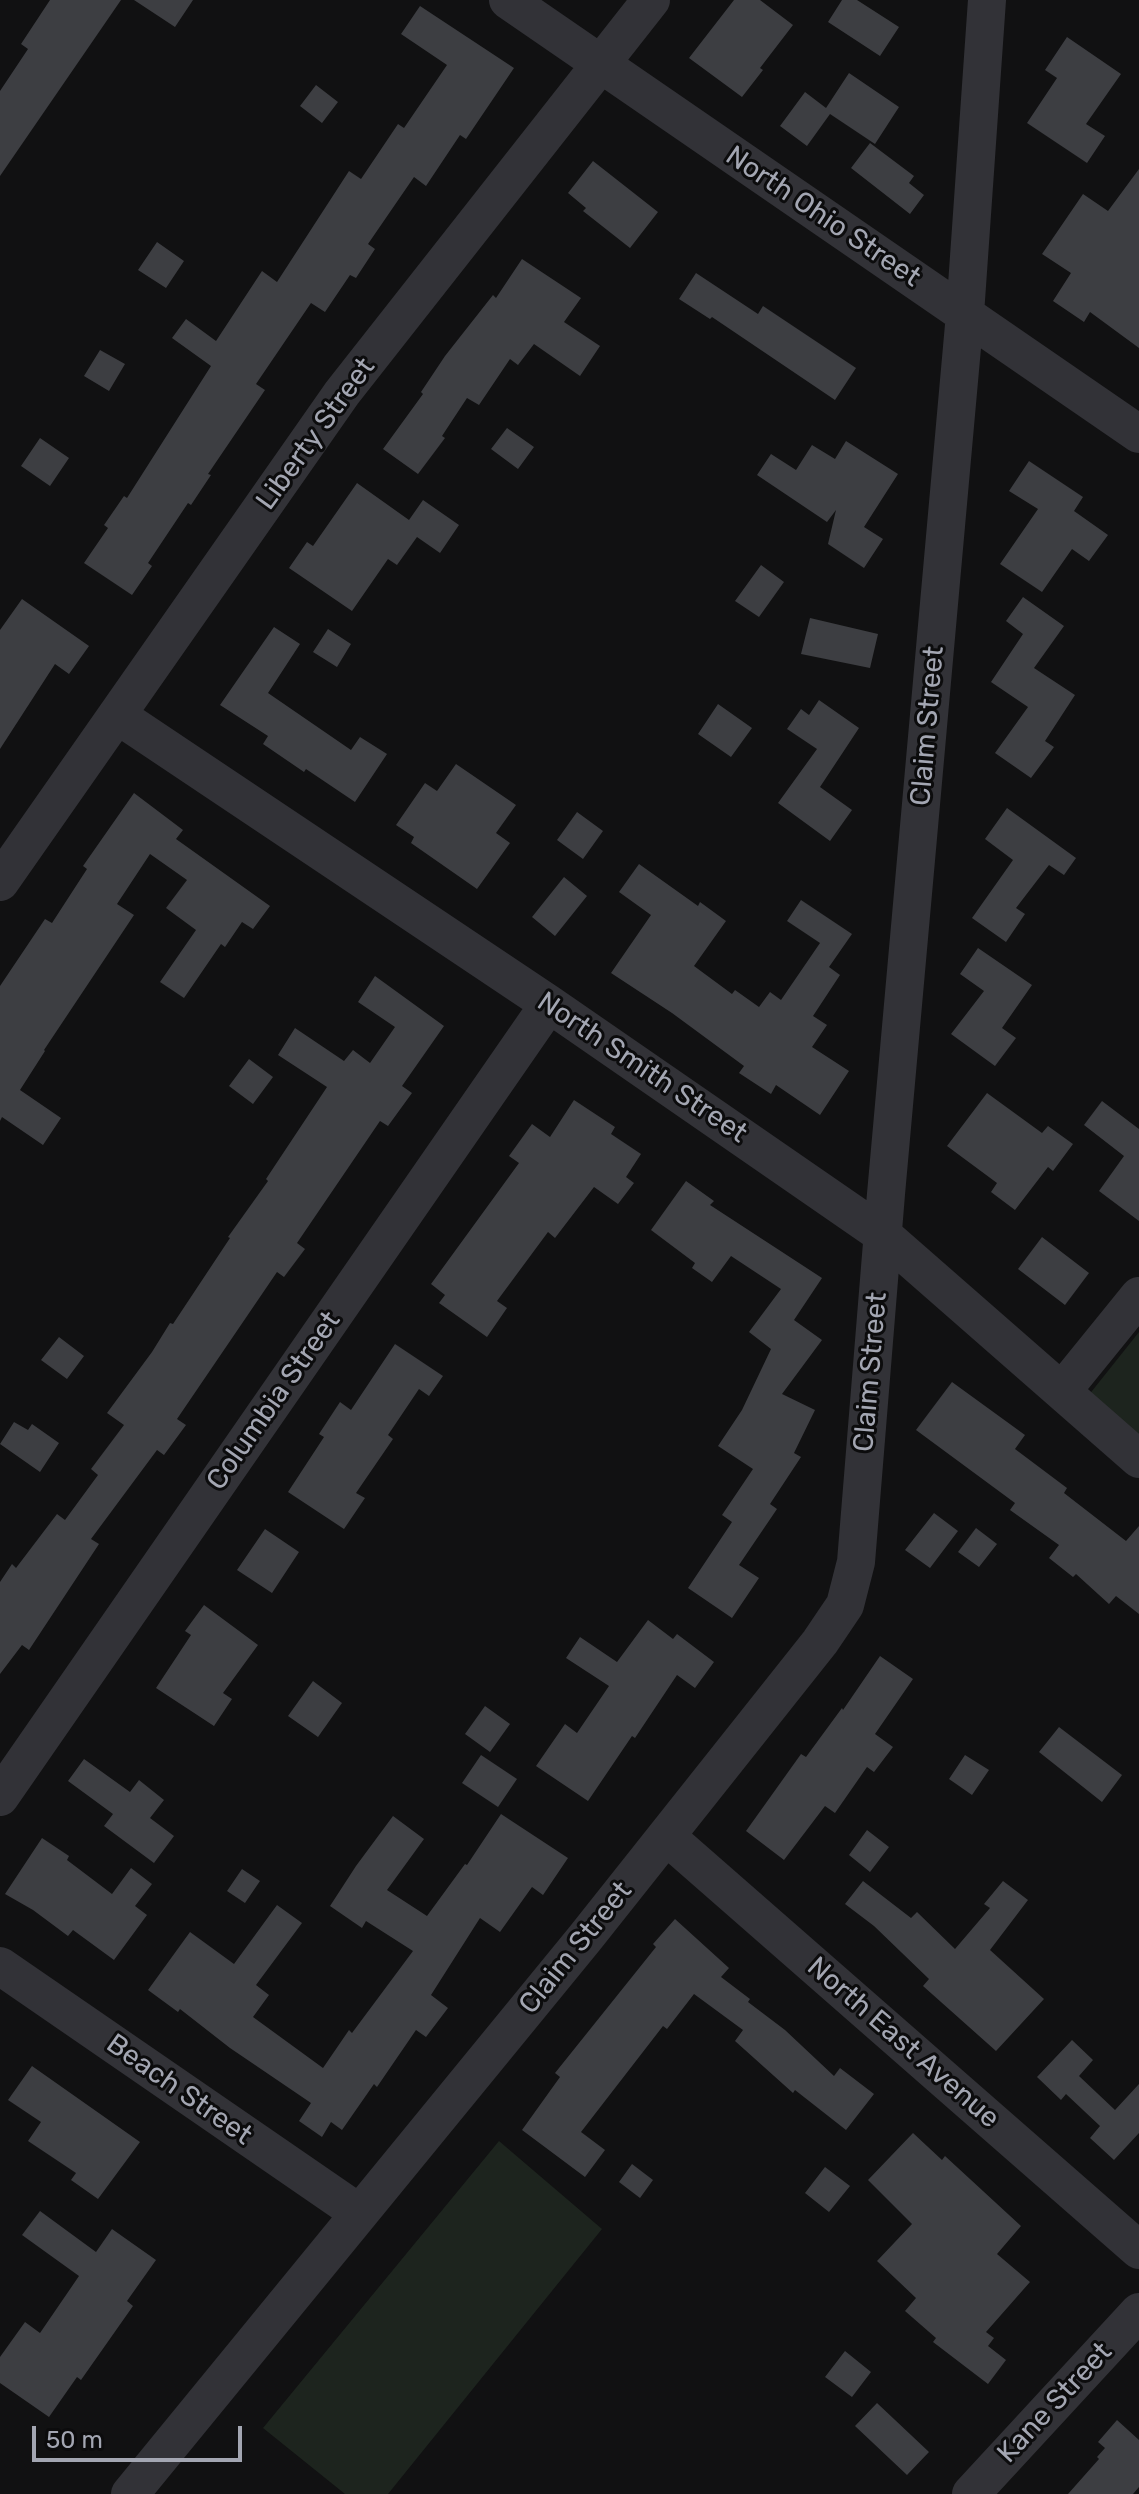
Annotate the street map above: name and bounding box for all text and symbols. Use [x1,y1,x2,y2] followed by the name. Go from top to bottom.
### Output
[719,139,927,295] street label: North Ohio Street
[250,351,382,517] street label: Liberty Street
[904,645,952,807] street label: Claim Street
[531,985,753,1151] street label: North Smith Street
[847,1291,895,1453] street label: Claim Street
[200,1305,348,1497] street label: Columbia Street
[512,1875,640,2021] street label: Claim Street
[800,1950,1006,2136] street label: North East Avenue
[100,2027,258,2153] street label: Beach Street
[991,2336,1119,2470] street label: Kane Street
[36,2410,246,2460] scale bar
[46,2426,103,2454] text: 50 m

